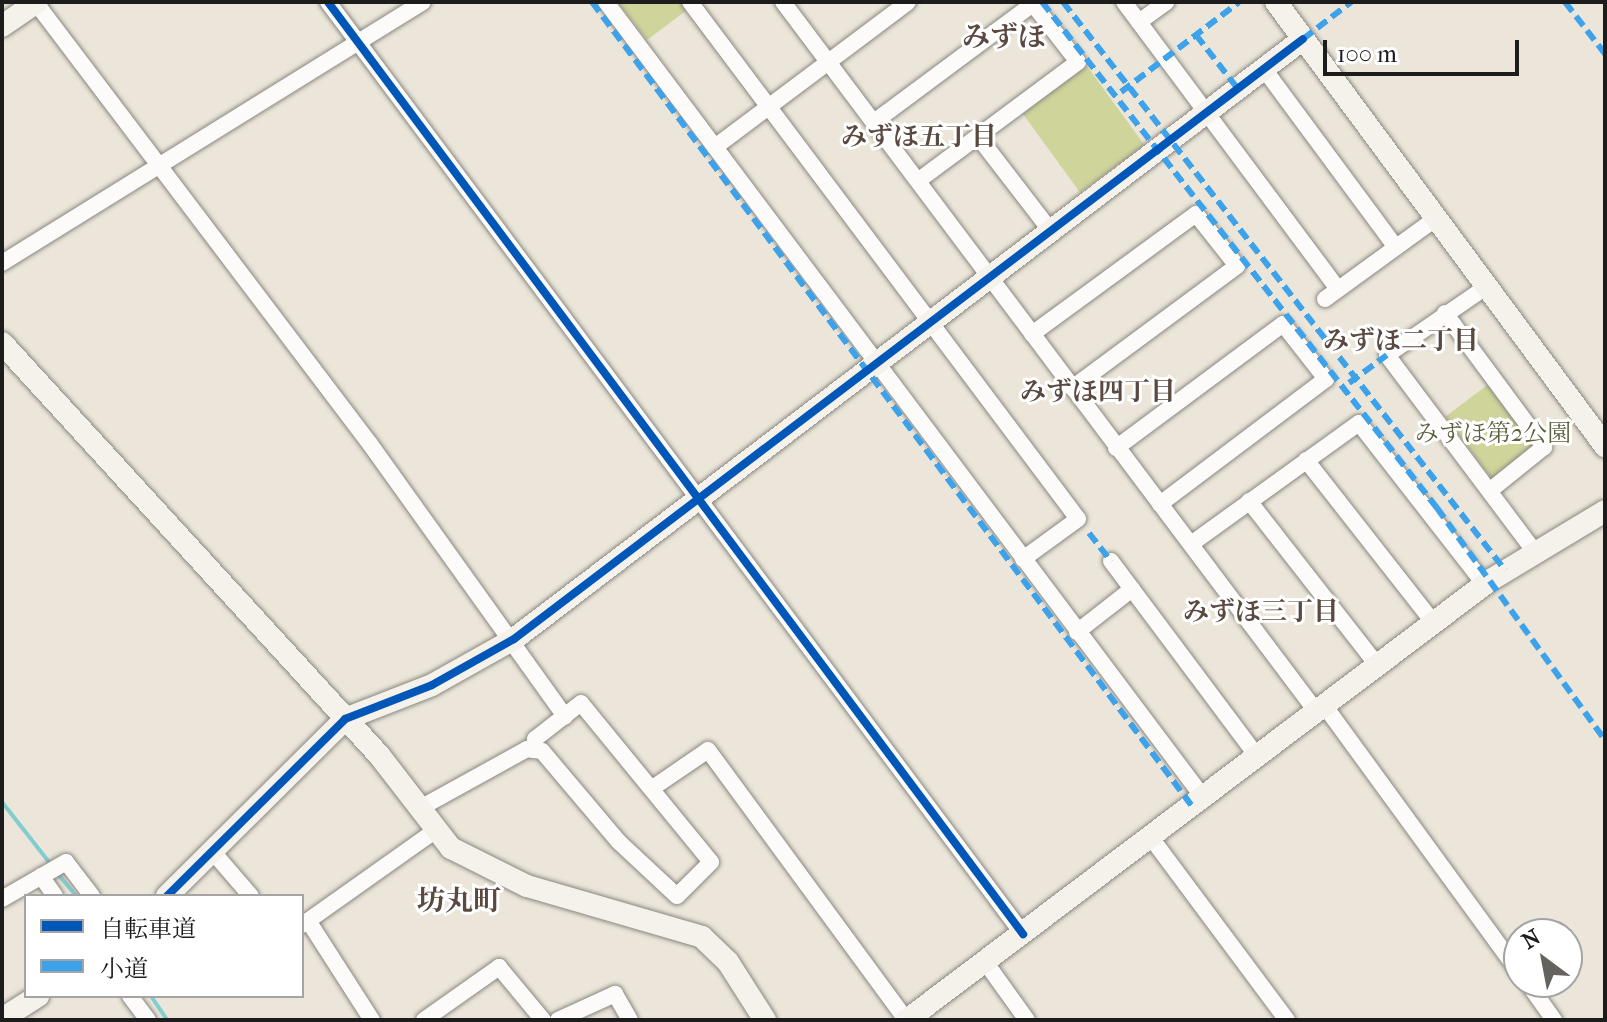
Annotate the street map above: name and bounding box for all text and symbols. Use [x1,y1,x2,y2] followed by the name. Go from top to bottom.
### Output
[962,20,1046,54] district label: みずほ
[1327,24,1523,74] scale bar
[1337,40,1397,68] text: 100 m
[841,121,997,153] district label: みずほ五丁目
[1323,325,1479,357] district label: みずほ二丁目
[1020,376,1176,408] district label: みずほ四丁目
[1415,420,1571,448] park label: みずほ第2公園
[1183,596,1339,628] district label: みずほ三丁目
[417,884,501,918] district label: 坊丸町
[24,894,304,998] legend
[100,915,196,943] text: 自転車道
[1503,918,1583,998] north arrow
[1517,924,1545,955] text: N
[100,955,148,983] text: 小道

